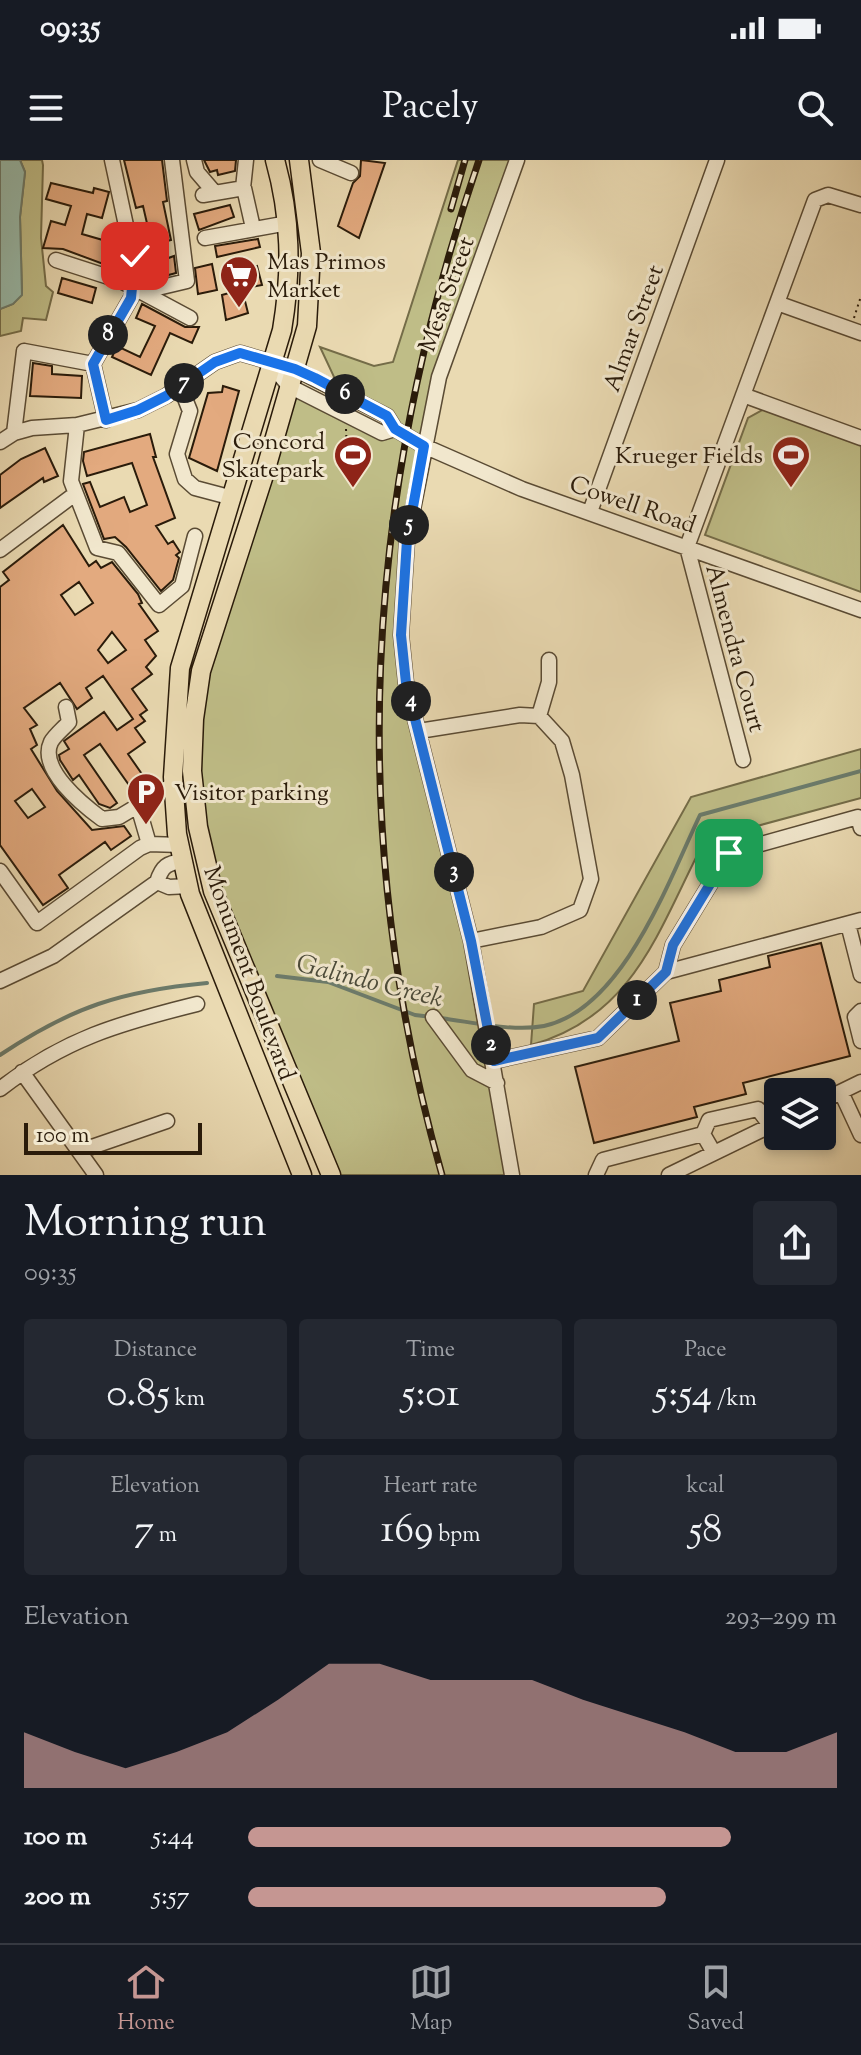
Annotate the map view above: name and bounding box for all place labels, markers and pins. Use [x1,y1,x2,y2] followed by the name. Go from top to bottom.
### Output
[101,222,169,290] pin
[267,246,386,308] place label: Mas Primos Market
[218,254,260,309] supermarket icon: Mas Primos Market
[88,315,128,355] pin: 8
[164,363,204,403] pin: 7
[325,374,365,414] pin: 6
[221,426,325,488] place label: Concord Skatepark
[332,434,374,489] sports icon: Concord Skatepark
[770,434,812,489] sports icon: Krueger Fields
[615,440,763,474] place label: Krueger Fields
[389,505,429,545] pin: 5
[391,681,431,721] pin: 4
[125,771,167,826] parking icon: Visitor parking
[174,777,329,811] place label: Visitor parking
[695,819,763,887] pin
[434,852,474,892] pin: 3
[617,980,657,1020] pin: 1
[471,1025,511,1065] pin: 2

